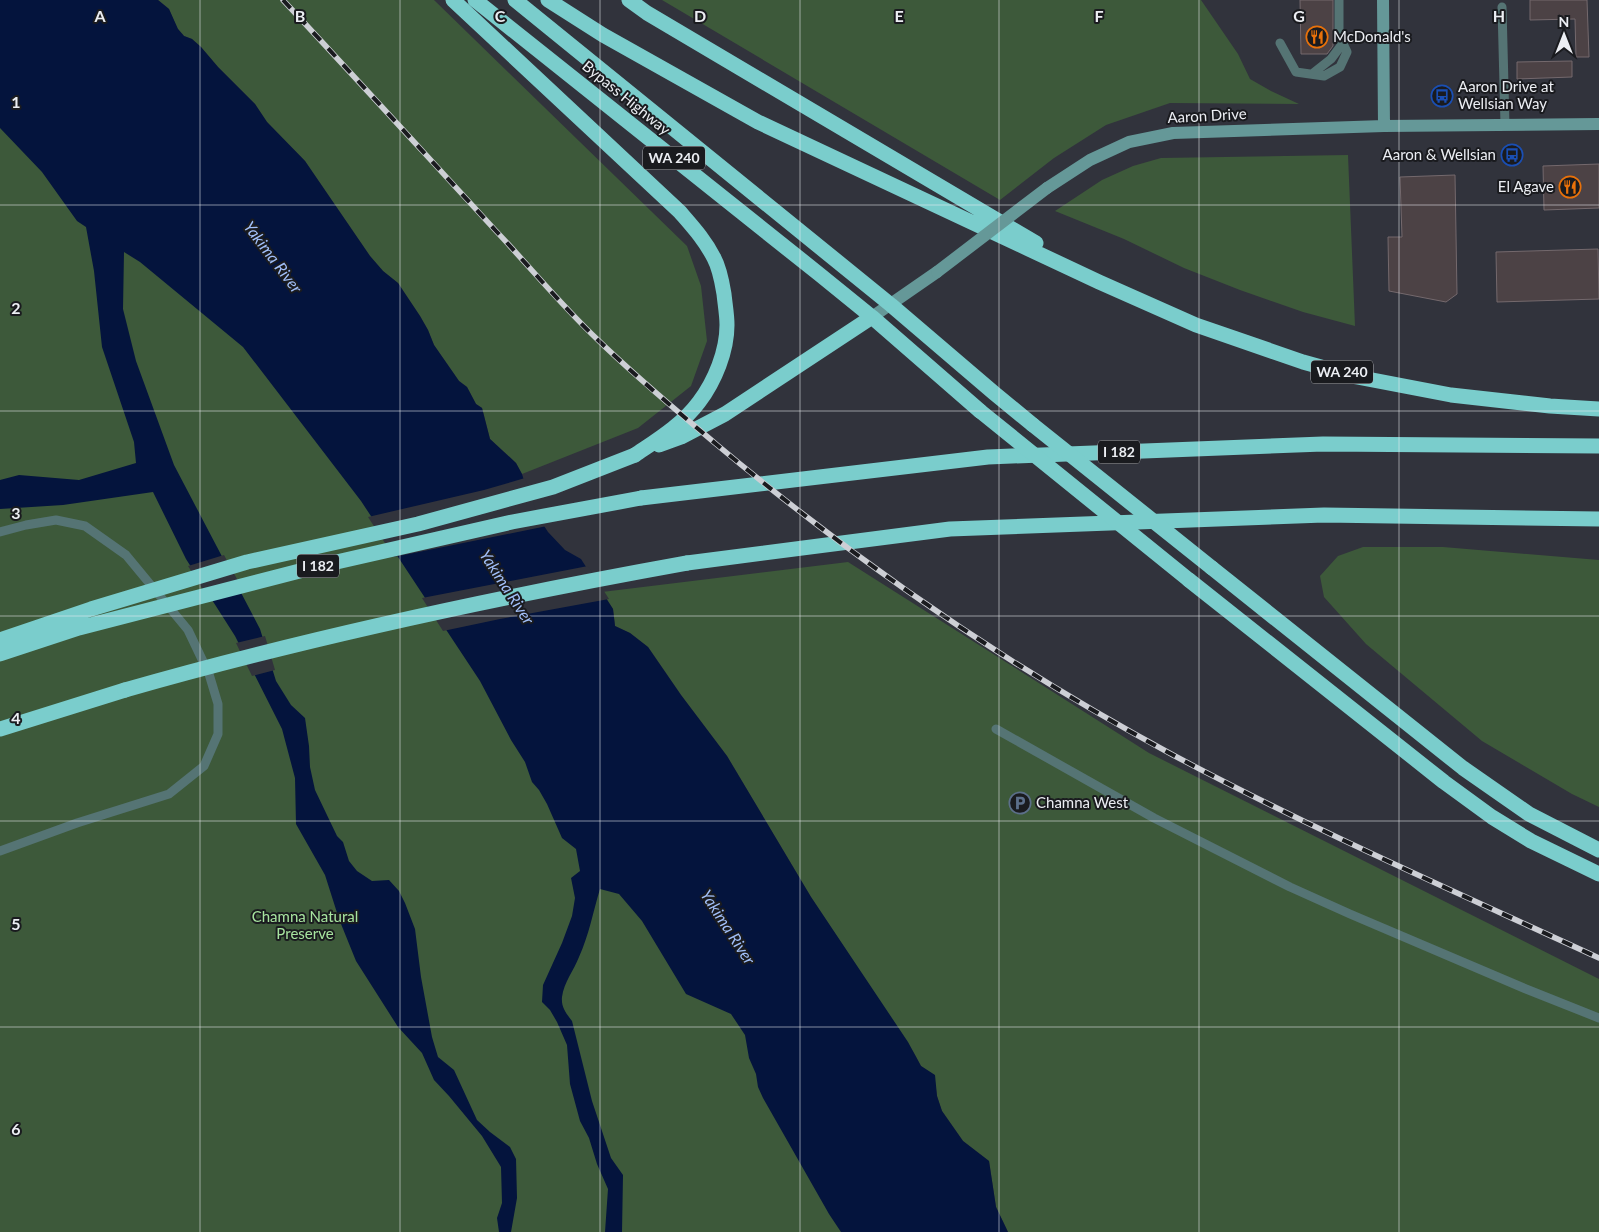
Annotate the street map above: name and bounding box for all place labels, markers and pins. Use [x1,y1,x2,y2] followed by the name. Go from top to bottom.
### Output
[1305,25,1329,49] restaurant icon: McDonald's
[1333,27,1411,45] place label: McDonald's
[1458,77,1554,112] place label: Aaron Drive at Wellsian Way
[1430,84,1454,108] bus stop icon: Aaron Drive at Wellsian Way
[1500,143,1524,167] bus stop icon: Aaron & Wellsian
[1383,145,1496,163] place label: Aaron & Wellsian
[1558,175,1582,199] restaurant icon: El Agave
[1498,177,1554,195] place label: El Agave
[1008,791,1032,815] parking icon: Chamna West
[1036,793,1129,811] place label: Chamna West

